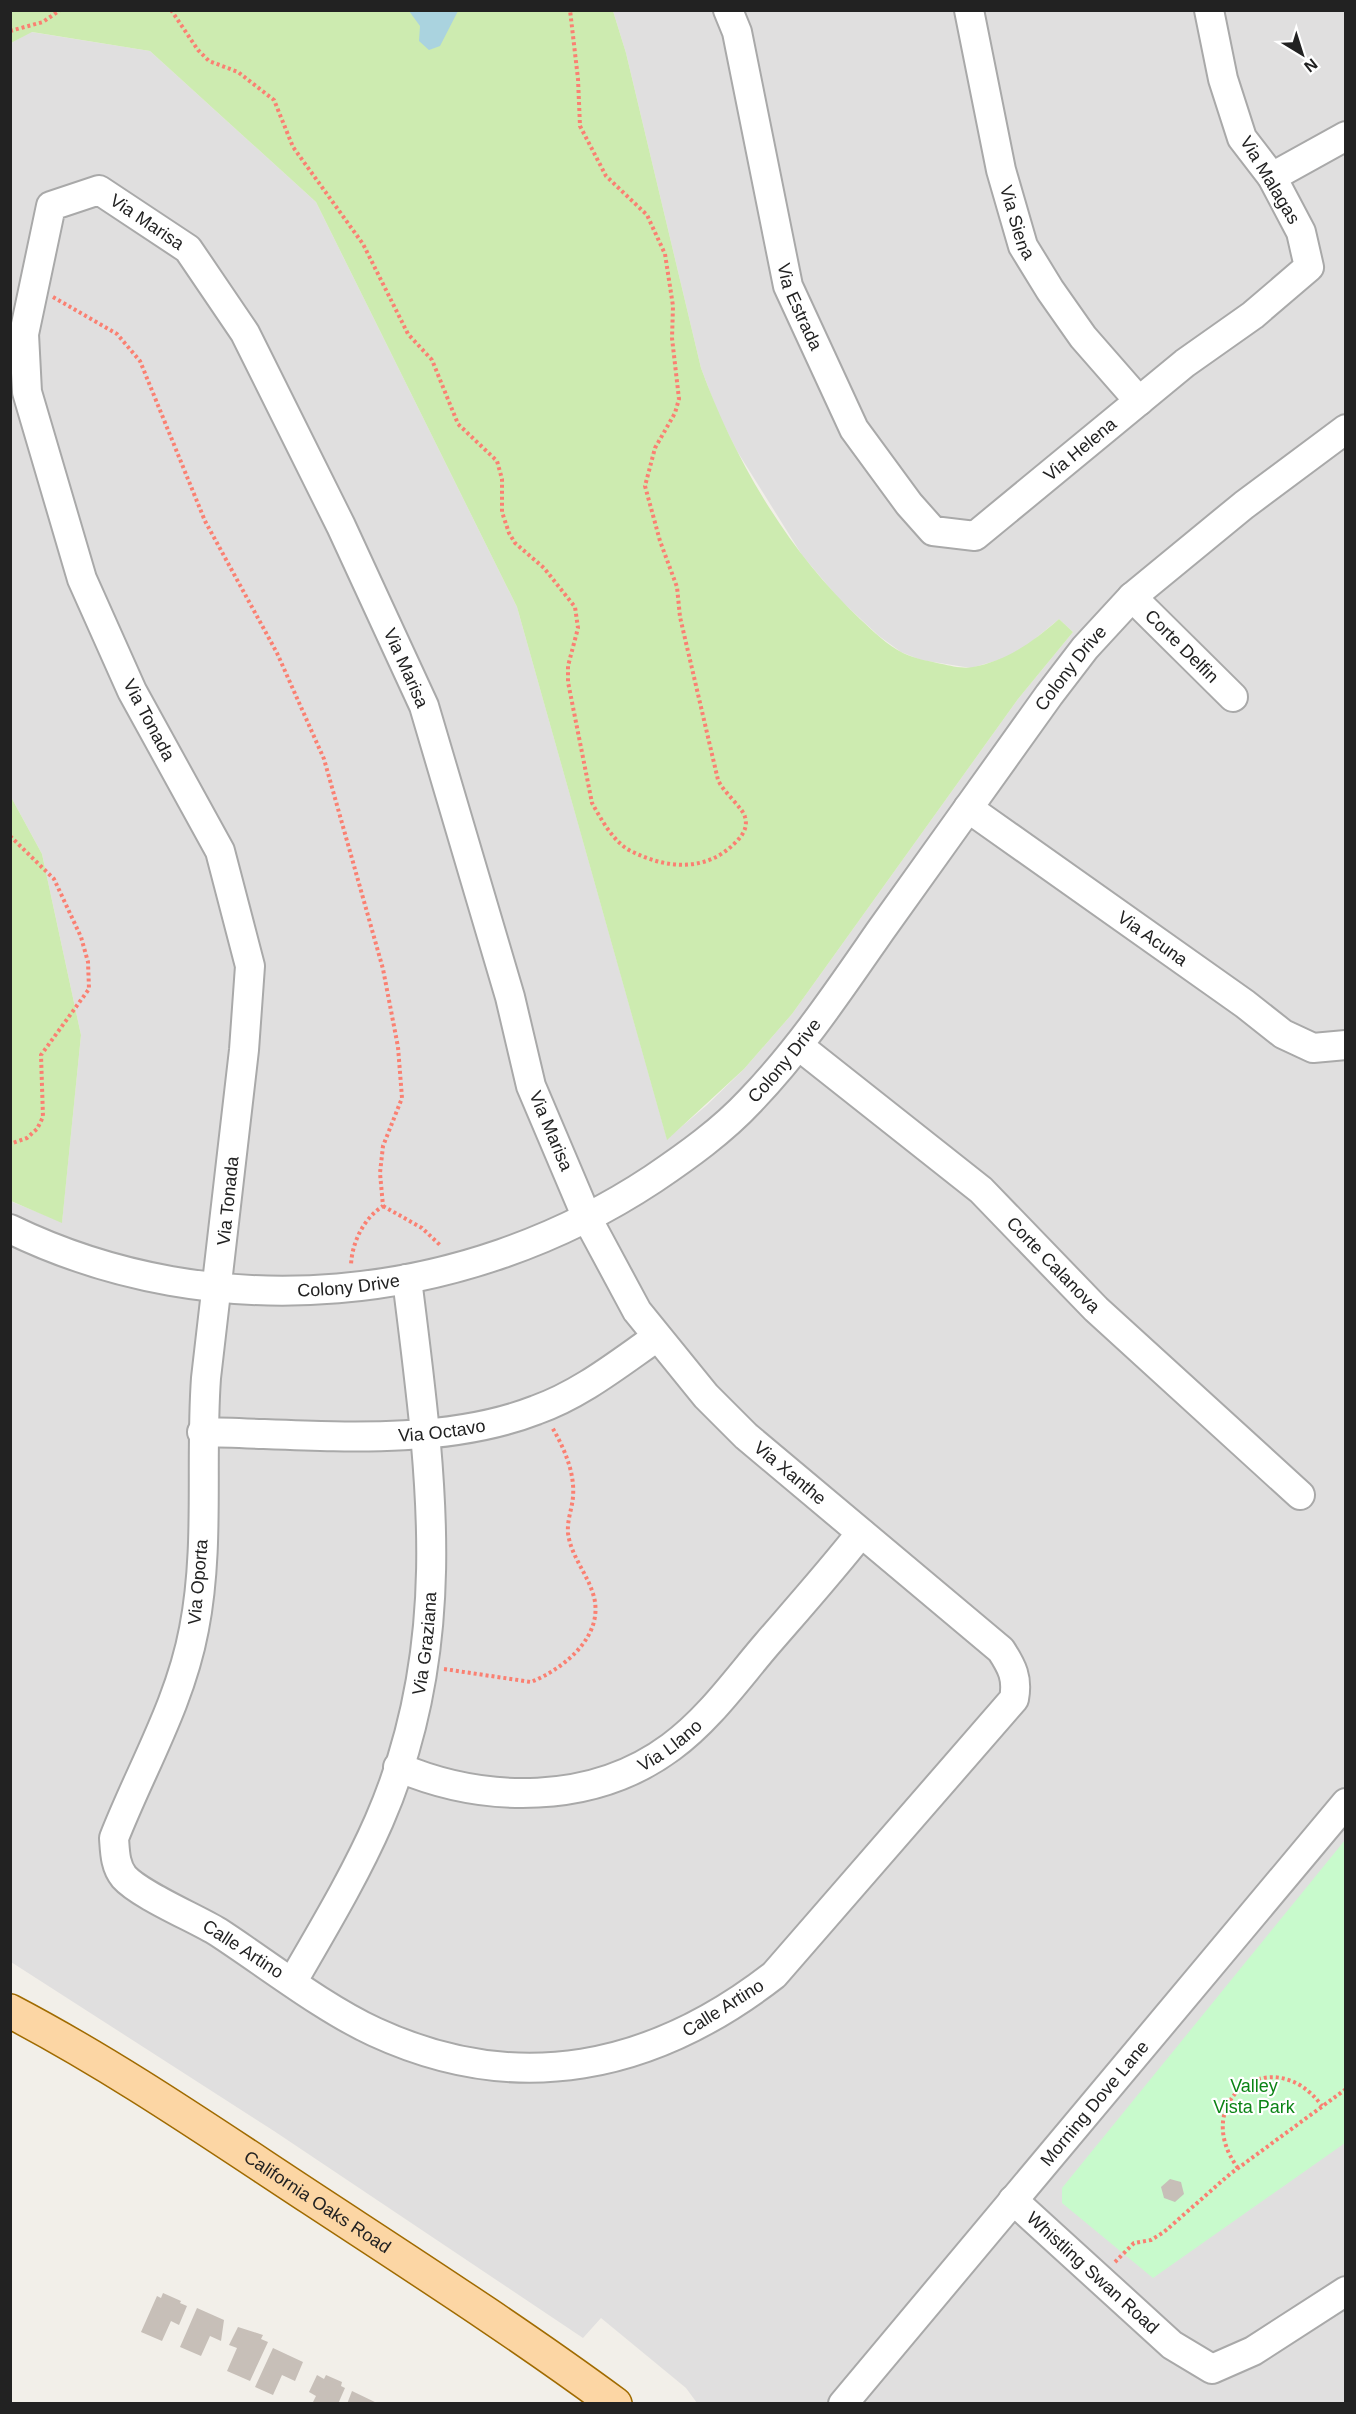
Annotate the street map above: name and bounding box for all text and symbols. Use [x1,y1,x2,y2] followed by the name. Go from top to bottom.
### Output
[1272,24,1332,84] north arrow
[1301,55,1321,76] text: N
[1236,133,1304,227] street label: Via Malagas
[996,183,1039,264] street label: Via Siena
[106,190,189,255] street label: Via Marisa
[774,261,827,354] street label: Via Estrada
[1040,413,1121,485] street label: Via Helena
[1141,606,1223,687] street label: Corte Delfin
[1031,621,1111,715] street label: Colony Drive
[380,625,433,712] street label: Via Marisa
[119,676,179,765] street label: Via Tonada
[1114,907,1192,971] street label: Via Acuna
[744,1015,825,1107] street label: Colony Drive
[525,1088,577,1175] street label: Via Marisa
[213,1155,243,1247] street label: Via Tonada
[1003,1213,1105,1317] street label: Corte Calanova
[297,1270,401,1301] street label: Colony Drive
[398,1415,487,1446] street label: Via Octavo
[750,1437,830,1509] street label: Via Xanthe
[184,1537,212,1626] street label: Via Oporta
[409,1590,440,1697] street label: Via Graziana
[634,1715,706,1776] street label: Via Llano
[199,1916,287,1982] street label: Calle Artino
[679,1975,767,2041] street label: Calle Artino
[1036,2037,1153,2170] street label: Morning Dove Lane
[1213,2076,1296,2117] park label: Valley Vista Park
[240,2147,394,2257] street label: California Oaks Road
[1023,2208,1163,2338] street label: Whistling Swan Road

